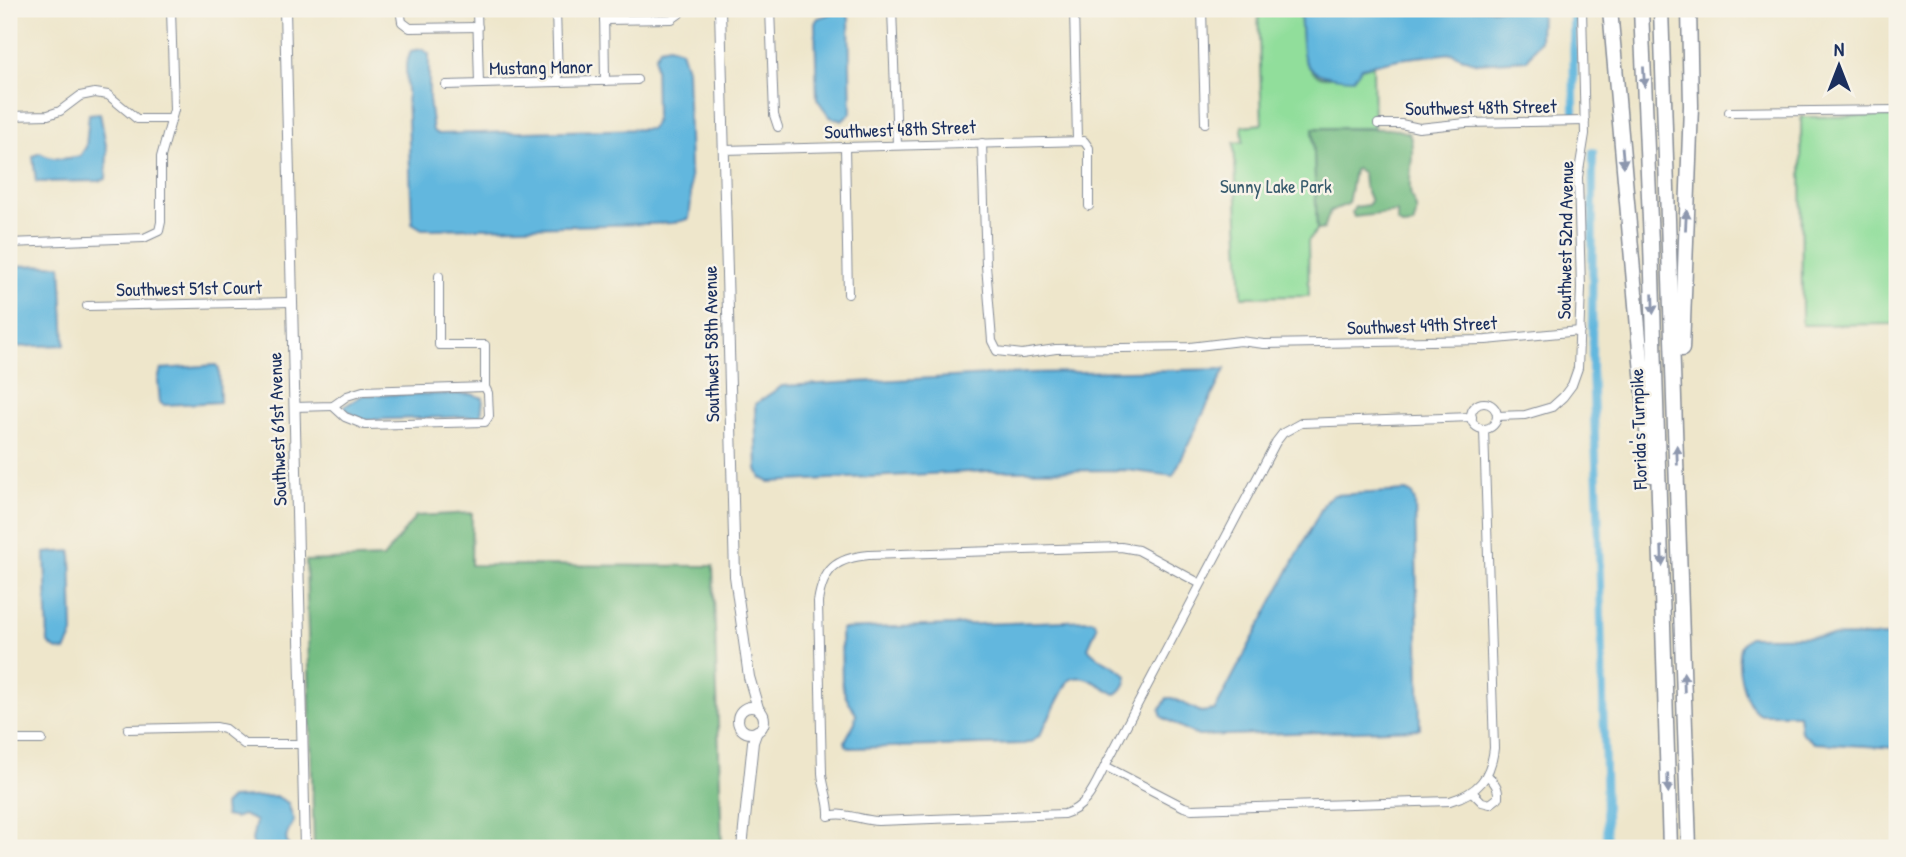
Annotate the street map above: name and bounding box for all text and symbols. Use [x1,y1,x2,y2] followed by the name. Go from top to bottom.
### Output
[1804,32,1874,102] north arrow
[1834,36,1844,62] text: N
[489,53,594,81] street label: Mustang Manor
[1638,66,1649,88] one-way arrow
[1405,93,1557,121] street label: Southwest 48th Street
[824,113,977,145] street label: Southwest 48th Street
[1618,147,1629,169] one-way arrow
[1551,160,1579,319] street label: Southwest 52nd Avenue
[1220,173,1332,199] park label: Sunny Lake Park
[1681,208,1692,230] one-way arrow
[697,265,725,422] street label: Southwest 58th Avenue
[116,274,263,302] street label: Southwest 51st Court
[1648,293,1659,315] one-way arrow
[1346,309,1498,341] street label: Southwest 49th Street
[261,351,293,506] street label: Southwest 61st Avenue
[1623,367,1653,491] street label: Florida's Turnpike
[1671,443,1683,465] one-way arrow
[1656,545,1667,567] one-way arrow
[1678,671,1690,693] one-way arrow
[1663,773,1674,795] one-way arrow

